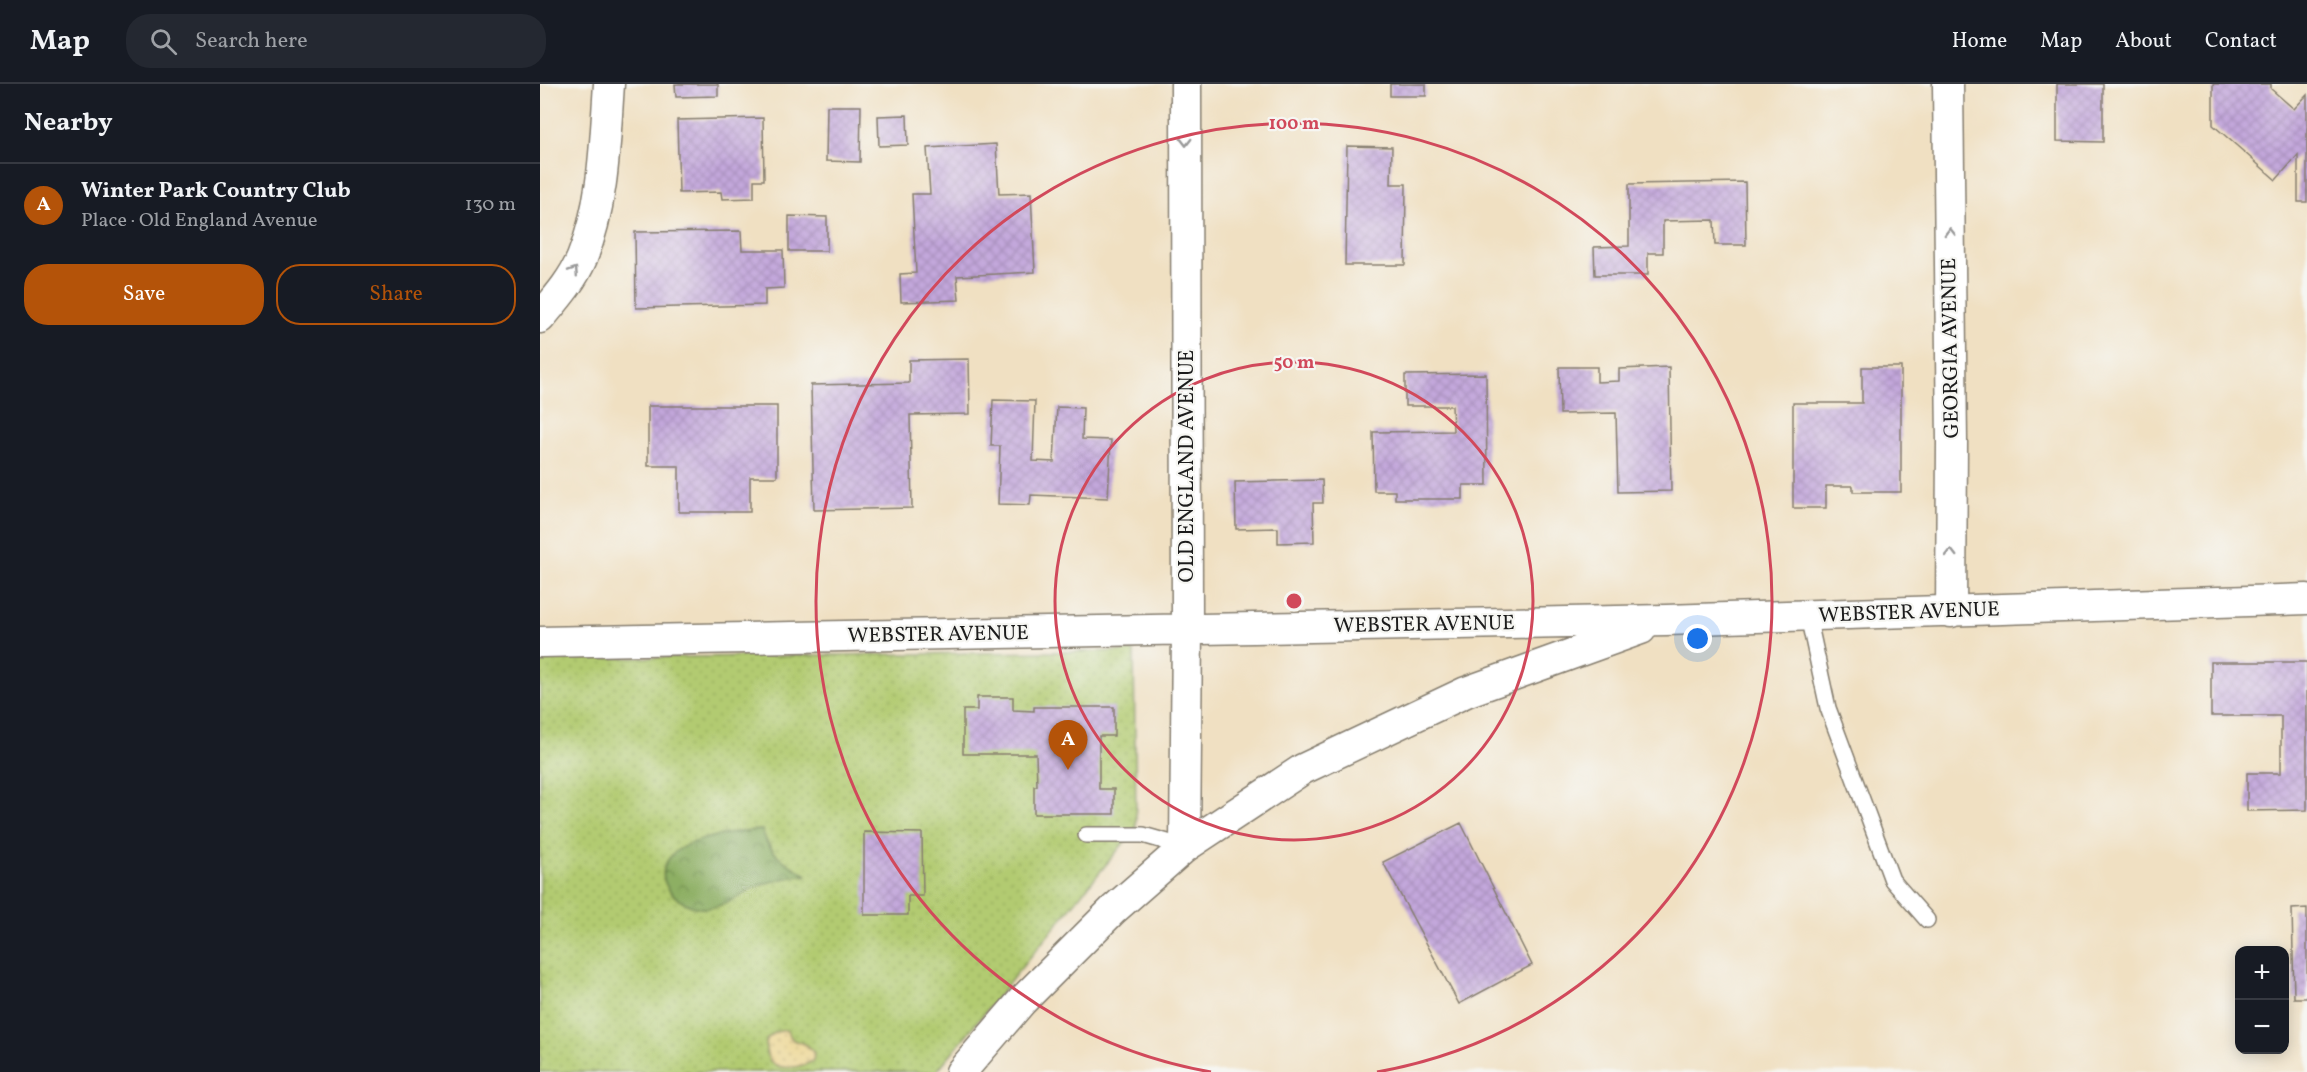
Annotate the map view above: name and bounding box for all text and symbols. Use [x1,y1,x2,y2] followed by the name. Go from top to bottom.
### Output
[126,14,546,68] search box
[30,22,90,61] text: Map
[147,25,180,58] icon: search
[195,26,308,57] text: Search here
[1952,27,2007,56] text: Home
[2040,27,2082,56] text: Map
[2115,27,2172,56] text: About
[2205,27,2277,56] text: Contact
[24,105,113,141] text: Nearby
[1269,112,1319,137] text: 100 m
[1180,138,1192,147] one-way arrow
[81,176,351,207] text: Winter Park Country Club
[36,191,51,219] text: A
[465,191,516,219] text: 130 m
[81,207,318,235] text: Place · Old England Avenue
[1943,228,1956,237] one-way arrow
[1935,258,1967,438] street label: GEORGIA AVENUE
[24,264,264,325] button: Save
[276,264,516,325] button: Share
[567,267,578,278] one-way arrow
[1173,350,1202,582] street label: OLD ENGLAND AVENUE
[1274,351,1314,376] text: 50 m
[1945,549,1957,558] one-way arrow
[1284,591,1304,611] centre of rings
[1818,595,2000,631] street label: WEBSTER AVENUE
[1333,609,1515,641] street label: WEBSTER AVENUE
[847,619,1029,651] street label: WEBSTER AVENUE
[1683,624,1712,653] your location
[1048,720,1088,770] pin: A
[2235,946,2289,1054] map controls
[2235,946,2289,1000] button: +
[2235,1000,2289,1054] button: −

